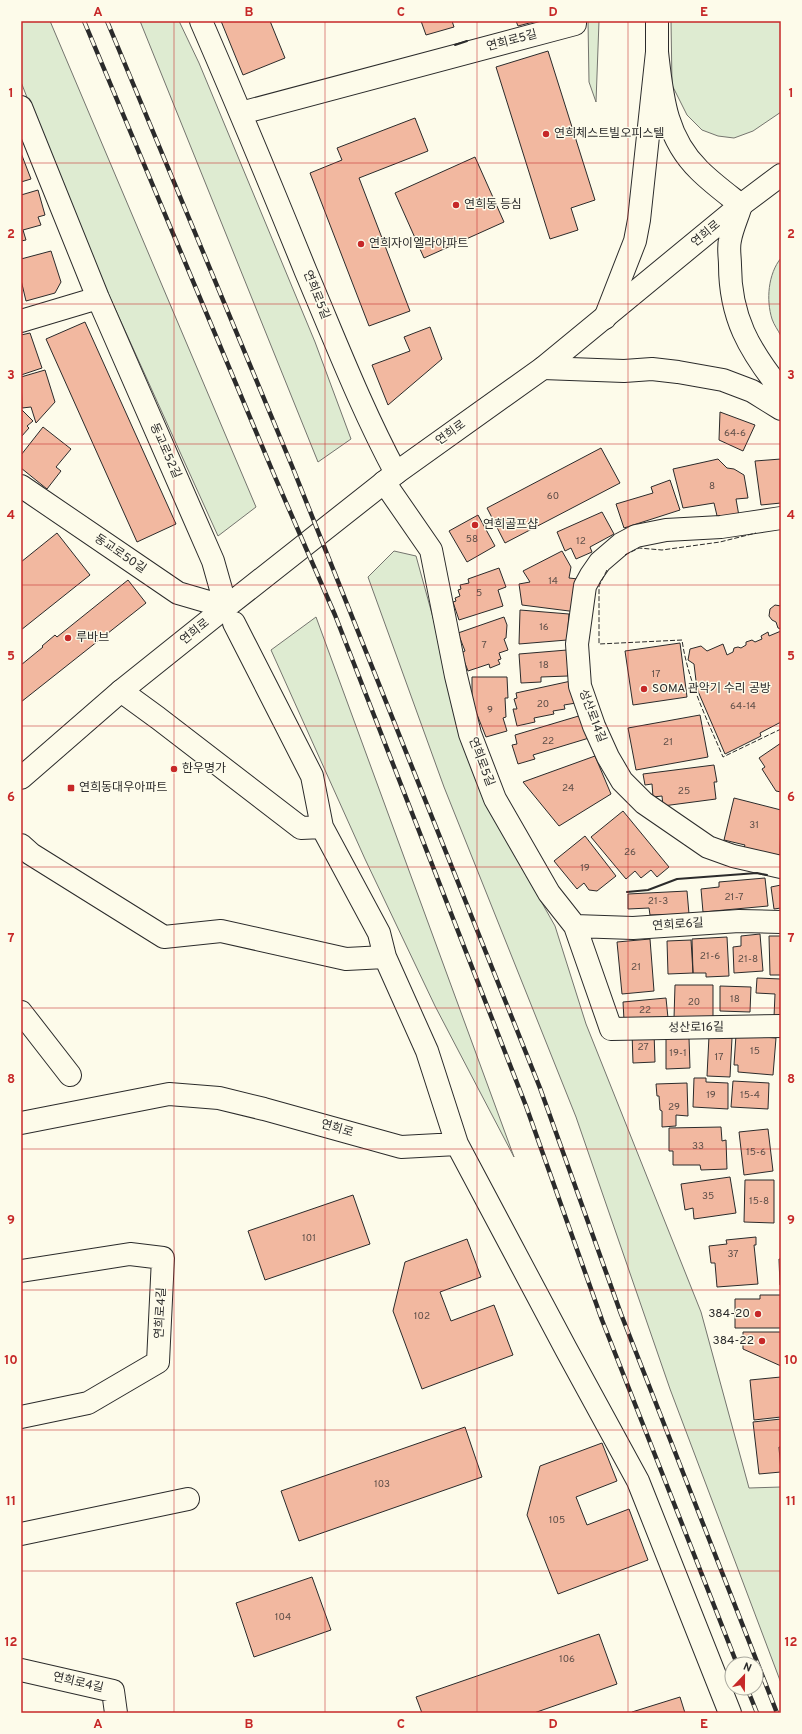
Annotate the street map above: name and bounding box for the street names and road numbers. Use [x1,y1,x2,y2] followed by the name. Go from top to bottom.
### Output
[485,27,539,55] street label: 연희로5길
[688,217,724,251] street label: 연희로
[299,268,333,322] street label: 연희로5길
[433,417,469,449] street label: 연희로
[146,421,184,481] street label: 동교로52길
[91,531,149,577] street label: 동교로50길
[177,615,213,649] street label: 연희로
[575,687,609,745] street label: 성산로14길
[464,735,498,789] street label: 연희로5길
[652,915,704,935] street label: 연희로6길
[668,1020,724,1036] street label: 성산로16길
[319,1117,355,1141] street label: 연희로
[152,1287,170,1339] street label: 연희로4길
[51,1669,105,1697] street label: 연희로4길

